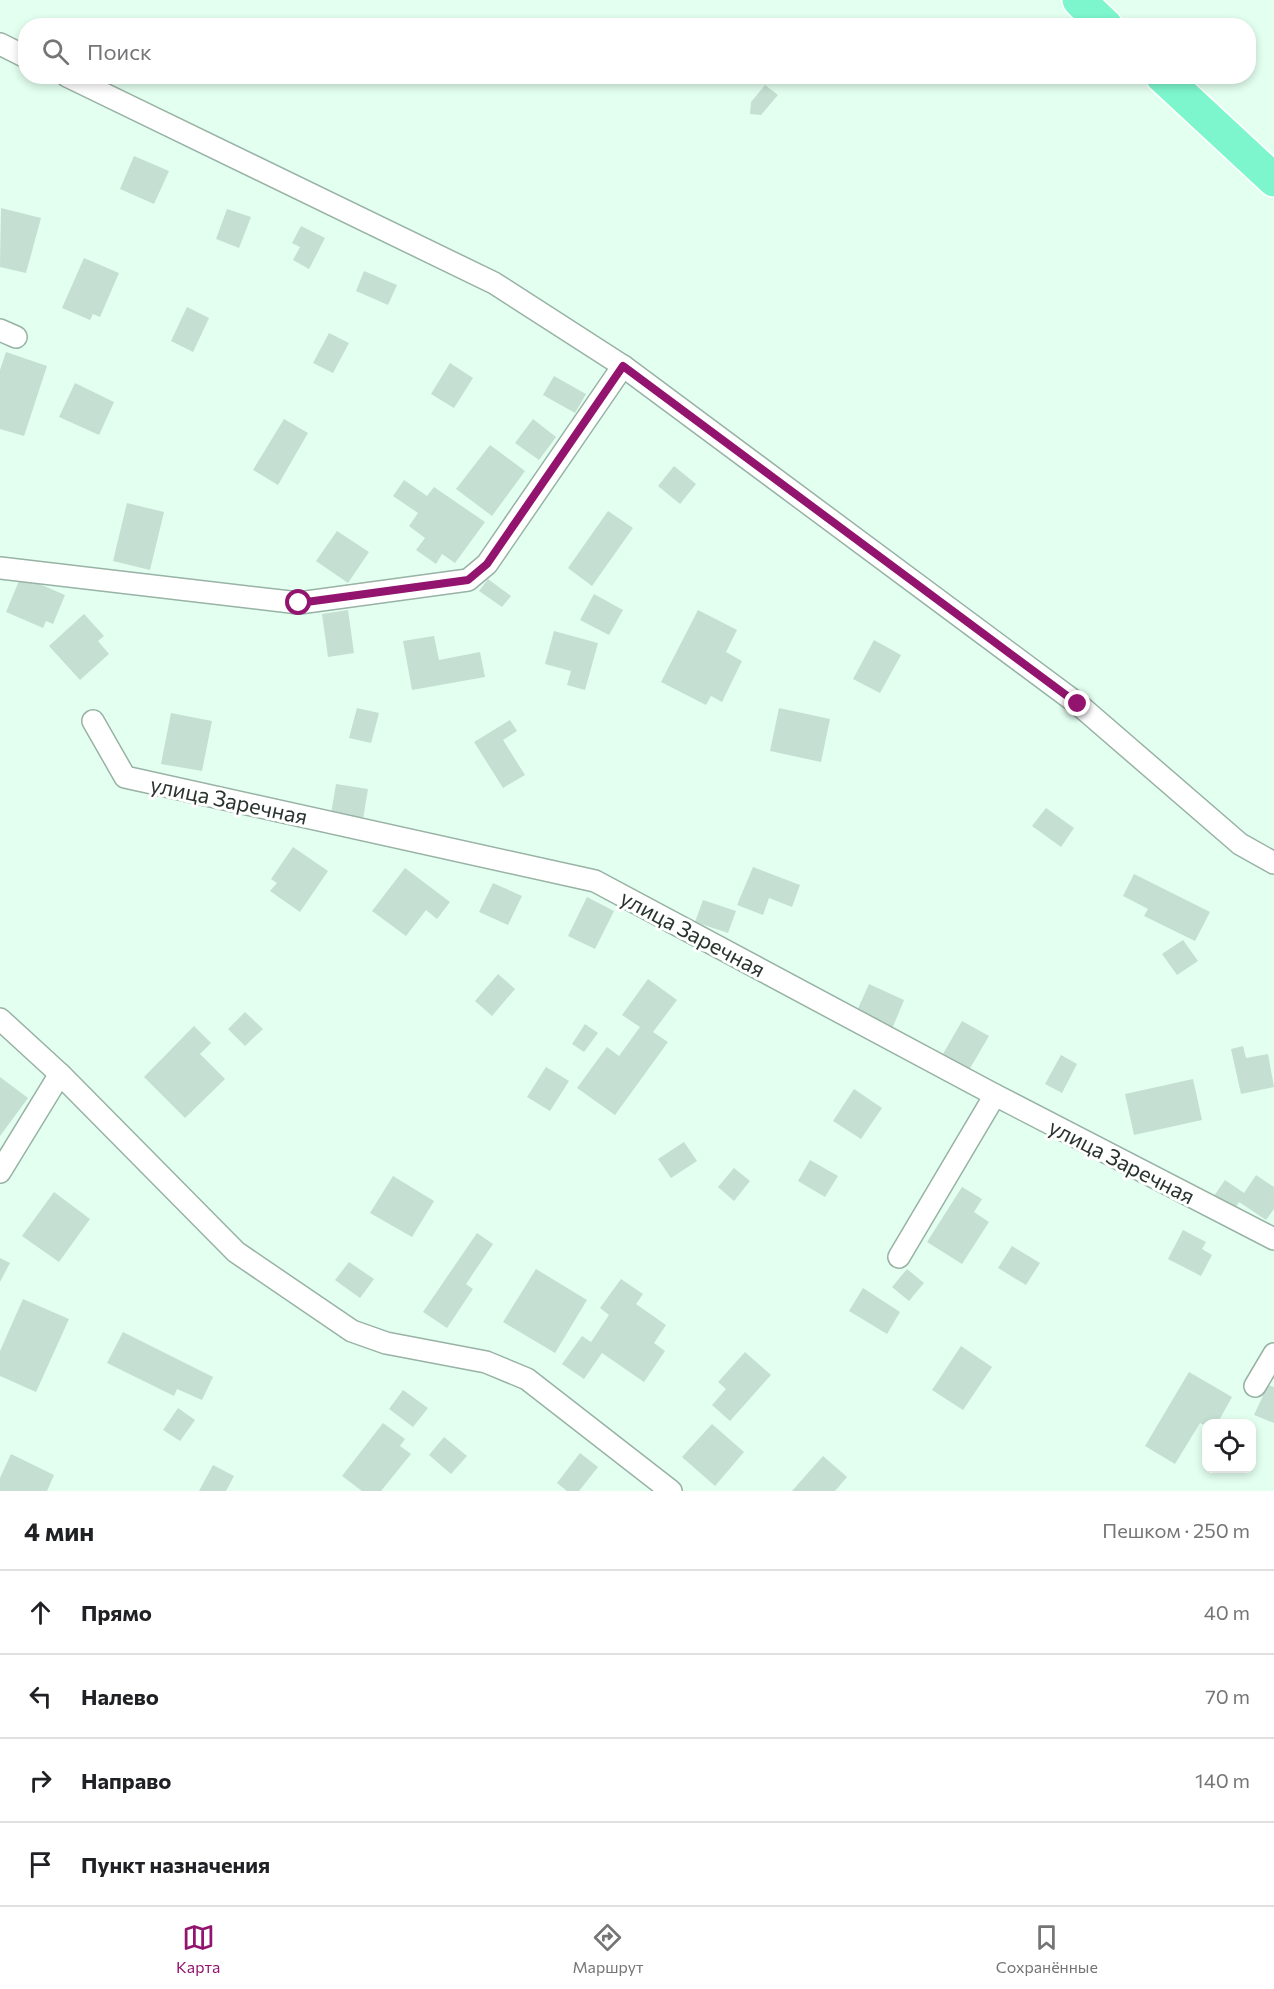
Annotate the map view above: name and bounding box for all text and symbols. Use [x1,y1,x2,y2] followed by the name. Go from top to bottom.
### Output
[18,18,1256,84] search box
[39,35,72,68] icon: search
[87,38,152,65] text: Поиск
[285,589,311,615] route start
[1064,690,1090,716] route end
[148,770,310,830] street label: улица Заречная
[616,884,770,982] street label: улица Заречная
[1045,1113,1199,1209] street label: улица Заречная
[1202,1419,1256,1473] map controls
[1202,1419,1256,1473] button: locate
[24,1515,94,1546] text: 4 мин
[1102,1518,1250,1542] text: Пешком · 250 m
[24,1596,57,1629] icon: ahead
[81,1599,152,1626] text: Прямо
[1204,1600,1250,1624] text: 40 m
[24,1680,57,1713] icon: left
[81,1683,159,1710] text: Налево
[1205,1684,1250,1708] text: 70 m
[24,1764,57,1797] icon: right
[81,1767,171,1794] text: Направо
[1195,1768,1250,1792] text: 140 m
[24,1848,57,1881] icon: arrive
[81,1851,270,1878] text: Пункт назначения
[176,1921,220,1976] tab: Карта
[572,1921,644,1976] tab: Маршрут
[996,1921,1098,1976] tab: Сохранённые

